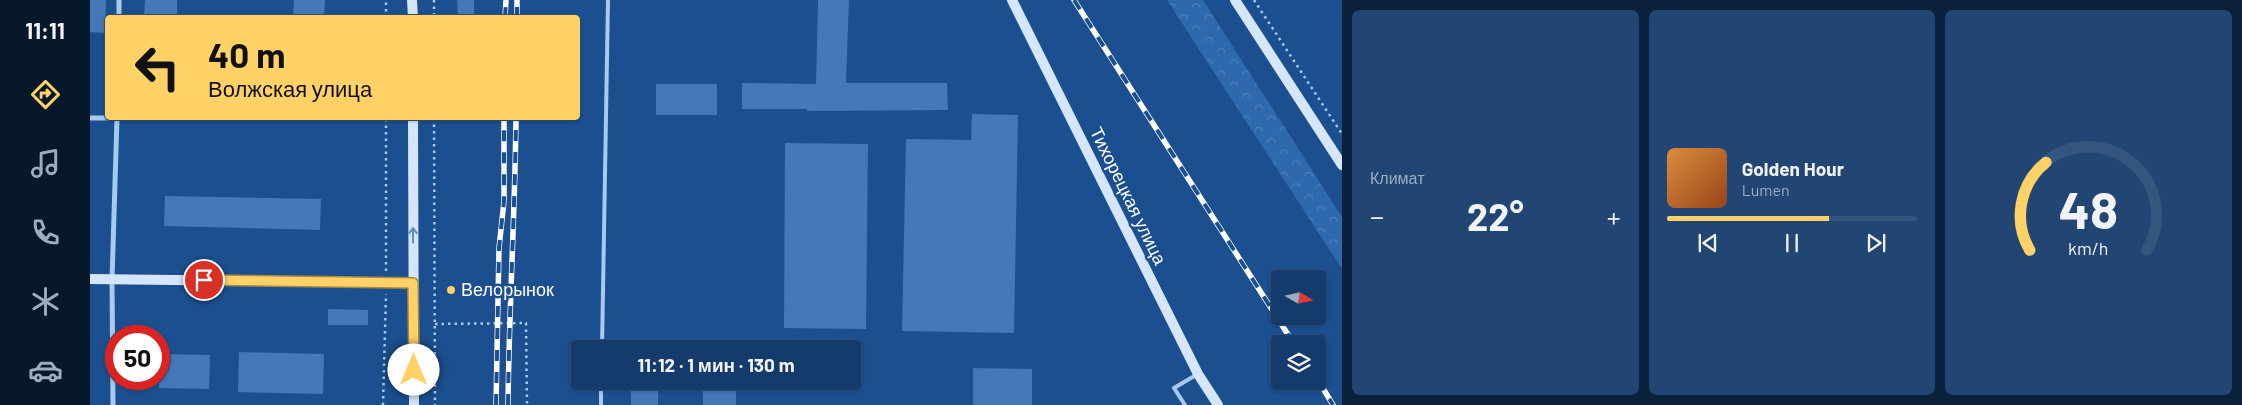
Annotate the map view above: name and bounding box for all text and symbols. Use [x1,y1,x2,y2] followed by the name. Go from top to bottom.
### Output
[25,17,65,43] text: 11:11
[208,33,285,75] text: 40 m
[125,35,190,100] icon: left
[208,75,372,101] text: Волжская улица
[28,77,63,112] icon: directions
[1086,123,1172,269] street label: Тихорецкая улица
[28,146,63,181] icon: music
[1742,157,1844,180] text: Golden Hour
[1370,168,1424,187] text: Климат
[2059,177,2118,239] text: 48
[1742,180,1790,199] text: Lumen
[1467,193,1524,239] text: 22°
[1370,199,1384,233] text: −
[1607,199,1621,233] text: +
[28,215,63,250] icon: phone
[408,227,418,243] one-way arrow
[1694,229,1722,257] icon: previous
[1778,229,1806,257] icon: pause
[1862,229,1890,257] icon: next
[2068,237,2109,259] text: km/h
[183,259,225,301] pin
[190,266,218,294] icon: arrive
[1271,270,1326,325] north arrow
[1271,270,1326,390] map controls
[461,278,554,300] place label: Велорынок
[28,284,63,319] icon: climate
[445,284,457,296] marker: Велорынок
[105,325,170,390] speed limit sign: 50
[1271,335,1326,390] button: layers
[387,343,439,395] position arrow
[28,353,63,388] icon: car
[637,353,795,376] text: 11:12 · 1 мин · 130 m

